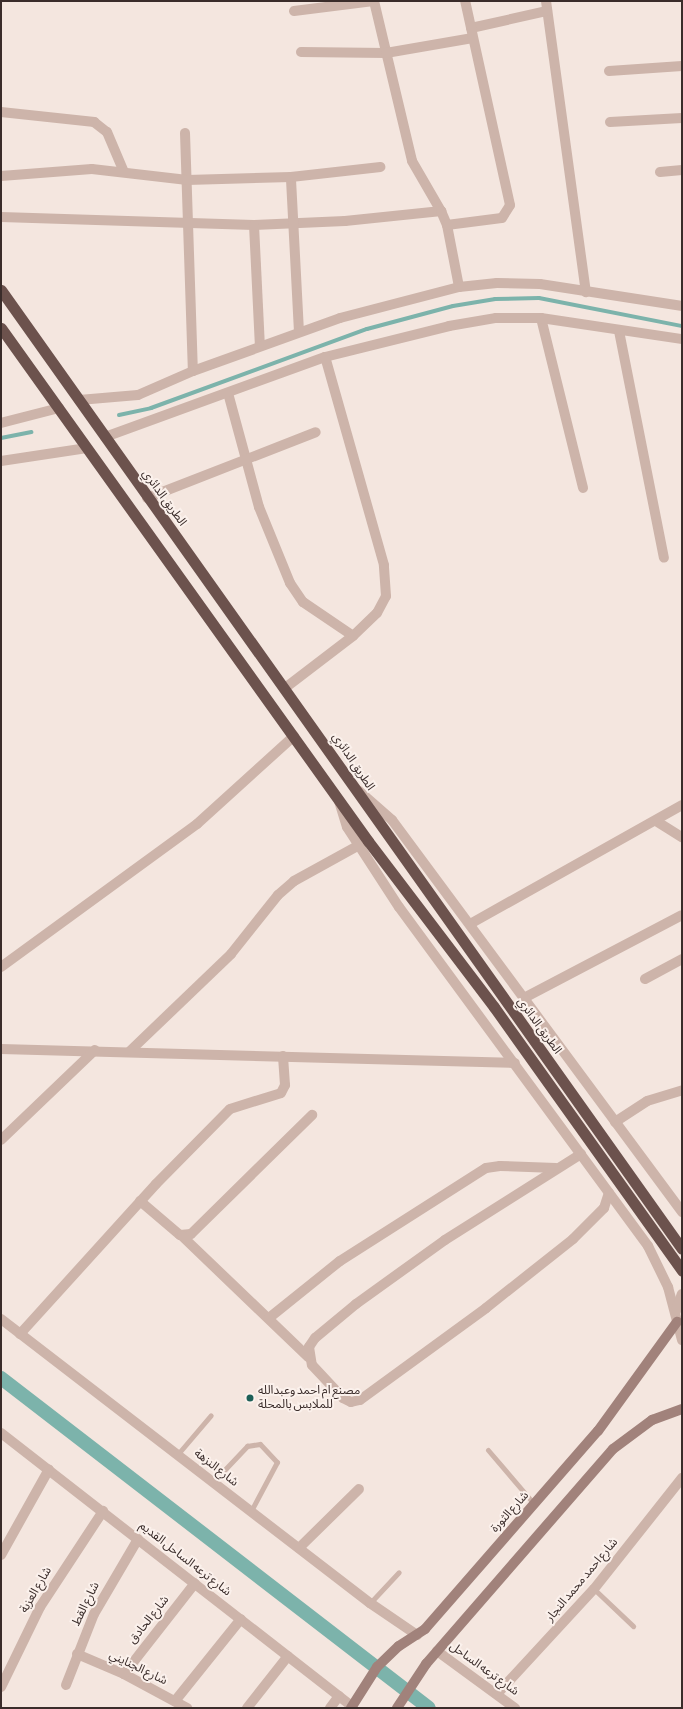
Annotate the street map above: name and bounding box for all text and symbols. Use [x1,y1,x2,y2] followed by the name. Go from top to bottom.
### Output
[139,467,189,529] street label: الطريق الدائري
[329,731,377,793] street label: الطريق الدائري
[514,995,564,1057] street label: الطريق الدائري
[258,1384,360,1412] place label: مصنع ام احمد وعبدالله للملابس بالمحلة
[245,1393,255,1403] marker: مصنع ام احمد وعبدالله للملابس بالمحلة
[191,1446,241,1490] street label: شارع النزهة
[488,1489,532,1535] street label: شارع الثورة
[136,1519,234,1599] street label: شارع ترعه الساحل القديم
[543,1535,621,1625] street label: شارع احمد محمد النجار
[17,1564,55,1616] street label: شارع العزبة
[69,1580,103,1628] street label: شارع القط
[126,1593,172,1647] street label: شارع الحادق
[447,1639,521,1699] street label: شارع ترعه الساحل
[107,1648,169,1688] street label: شارع الجنايني

